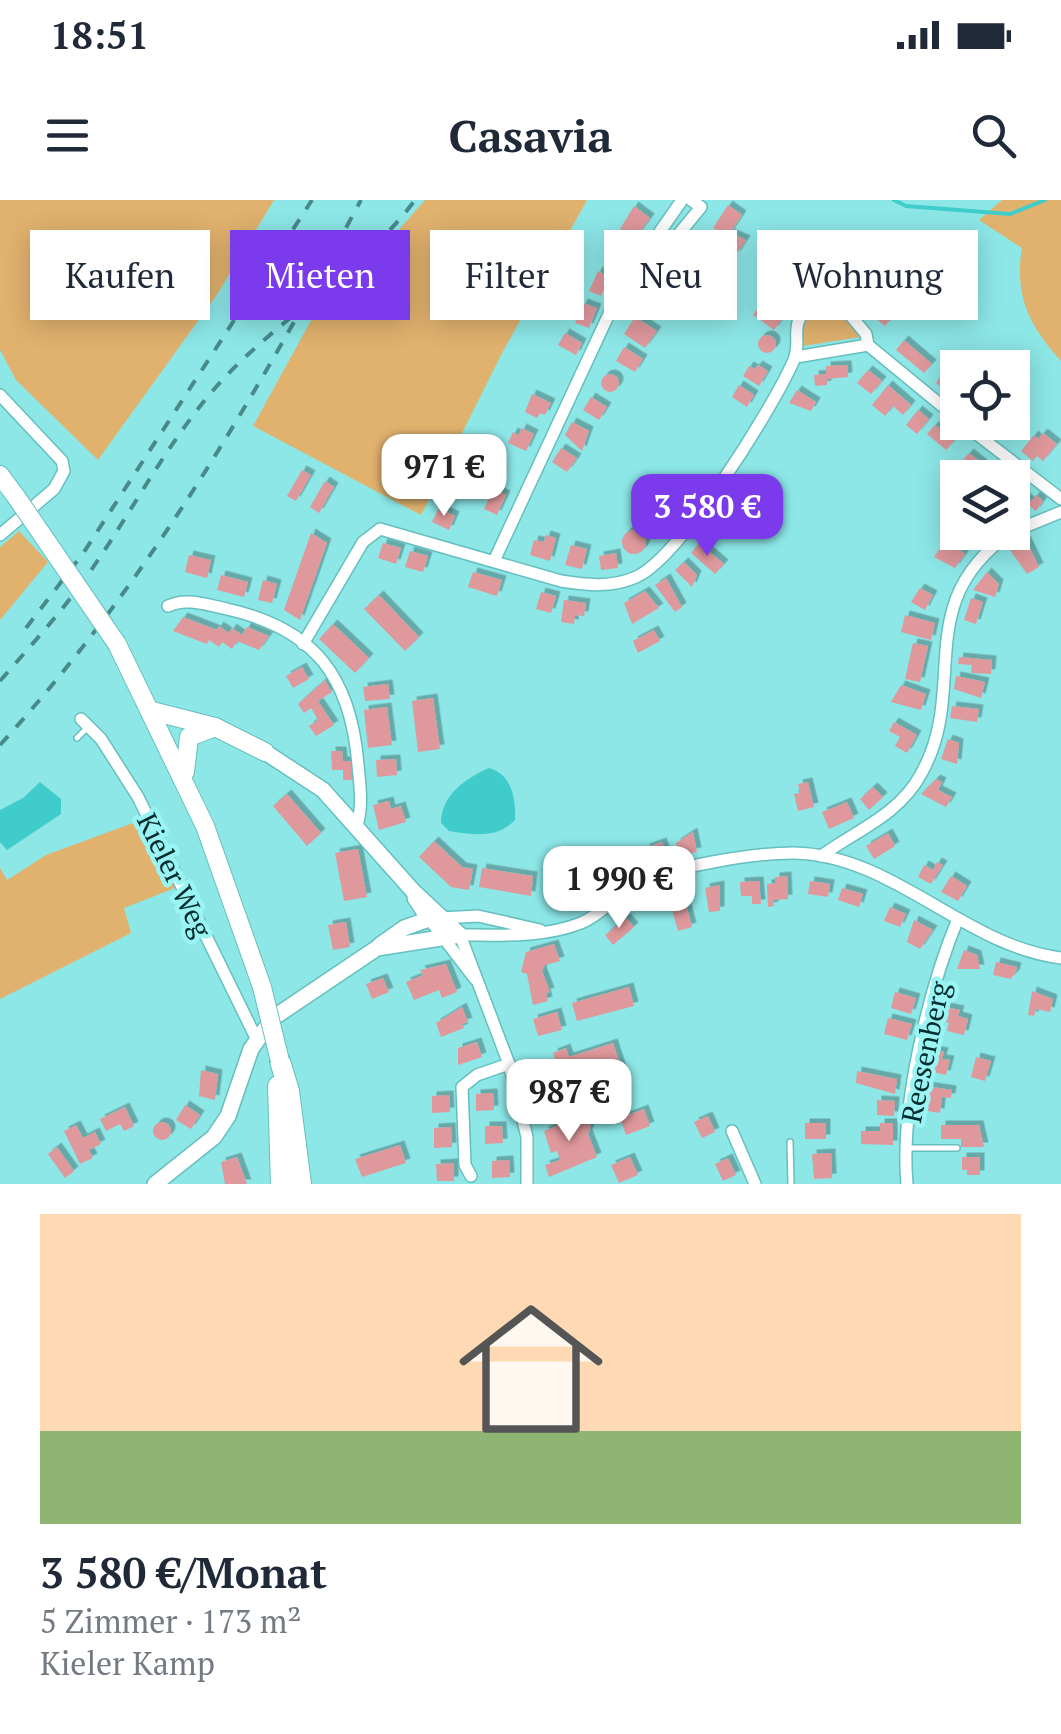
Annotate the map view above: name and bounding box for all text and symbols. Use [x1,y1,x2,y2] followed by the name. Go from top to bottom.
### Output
[50,10,149,60] text: 18:51
[448,105,613,165] text: Casavia
[40,108,95,163] icon: menu
[966,108,1021,163] icon: search
[30,230,210,320] chip: Kaufen
[230,230,410,320] chip: Mieten
[430,230,584,320] chip: Filter
[604,230,737,320] chip: Neu
[757,230,978,320] chip: Wohnung
[940,350,1030,550] map controls
[940,350,1030,440] button: locate
[374,434,514,519] pin: 971 €
[404,445,484,487] text: 971 €
[940,460,1030,550] button: layers
[615,474,799,559] pin: 3 580 €
[653,485,761,527] text: 3 580 €
[129,807,222,944] street label: Kieler Weg
[527,846,711,931] pin: 1 990 €
[565,857,673,899] text: 1 990 €
[892,977,958,1126] street label: Reesenberg
[499,1059,639,1144] pin: 987 €
[529,1070,609,1112] text: 987 €
[441,1279,621,1459] icon: home
[40,1544,327,1600] text: 3 580 €/Monat
[40,1600,301,1642] text: 5 Zimmer · 173 m²
[40,1642,215,1684] text: Kieler Kamp

